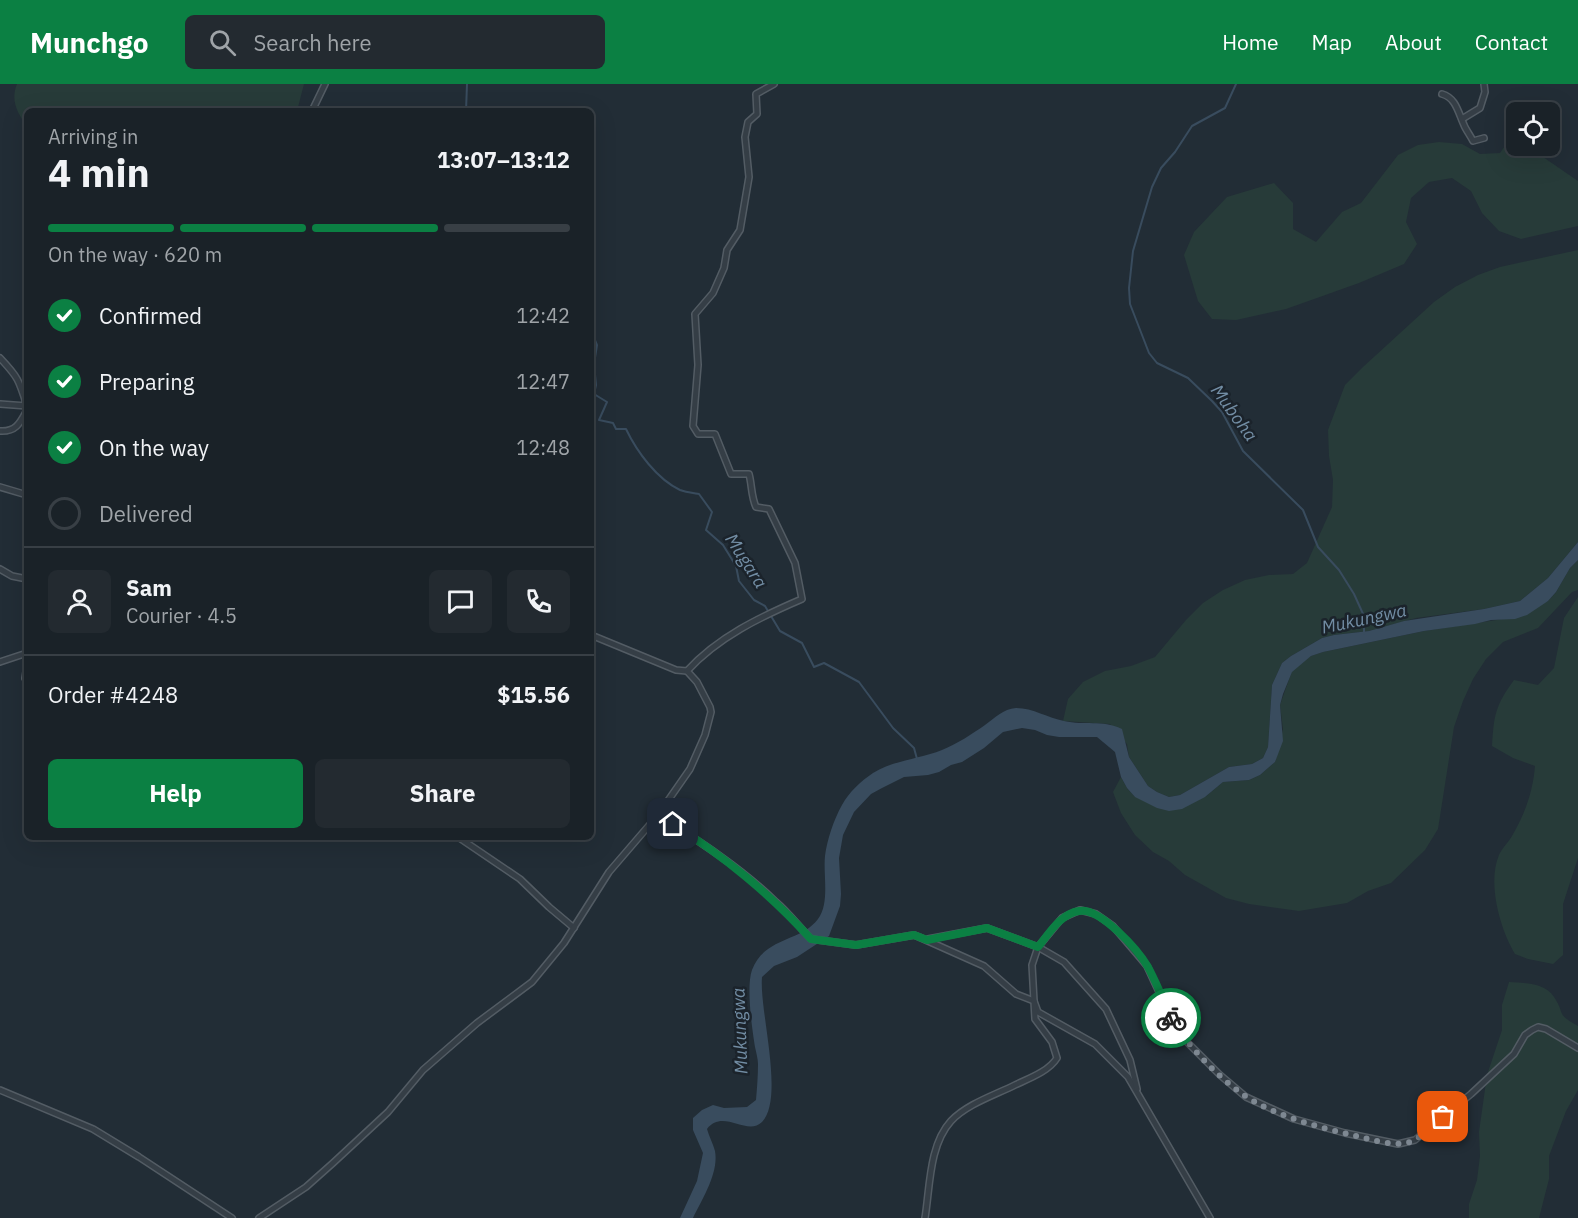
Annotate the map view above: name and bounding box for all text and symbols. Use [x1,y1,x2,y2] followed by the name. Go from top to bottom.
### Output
[185,15,605,69] search box
[30,24,149,61] text: Munchgo
[206,26,239,59] icon: search
[254,28,372,57] text: Search here
[1222,28,1279,56] text: Home
[1312,28,1352,56] text: Map
[1385,28,1442,56] text: About
[1475,28,1548,56] text: Contact
[1506,102,1560,156] map controls
[1506,102,1560,156] button: locate
[48,123,138,150] text: Arriving in
[437,145,570,174] text: 13:07–13:12
[48,147,150,198] text: 4 min
[48,241,222,268] text: On the way · 620 m
[48,299,81,332] icon: check
[99,301,202,330] text: Confirmed
[516,302,570,329] text: 12:42
[48,365,81,398] icon: check
[99,367,194,396] text: Preparing
[516,368,570,395] text: 12:47
[1206,380,1263,446] water label: Muboha
[48,431,81,464] icon: check
[99,433,209,462] text: On the way
[516,434,570,461] text: 12:48
[99,499,193,528] text: Delivered
[720,529,773,592] water label: Mugara
[48,570,111,633] button: person
[429,570,492,633] button: chat
[507,570,570,633] button: phone
[126,573,172,602] text: Sam
[1319,598,1409,639] water label: Mukungwa
[126,602,237,629] text: Courier · 4.5
[48,680,178,709] text: Order #4248
[497,680,570,709] text: $15.56
[48,759,303,828] button: Help
[315,759,570,828] button: Share
[647,798,698,849] pin
[656,807,689,840] icon: home
[726,987,753,1075] water label: Mukungwa
[1141,988,1201,1048] courier
[1155,1002,1188,1035] icon: bike
[1417,1091,1468,1142] pin
[1426,1100,1459,1133] icon: bag

